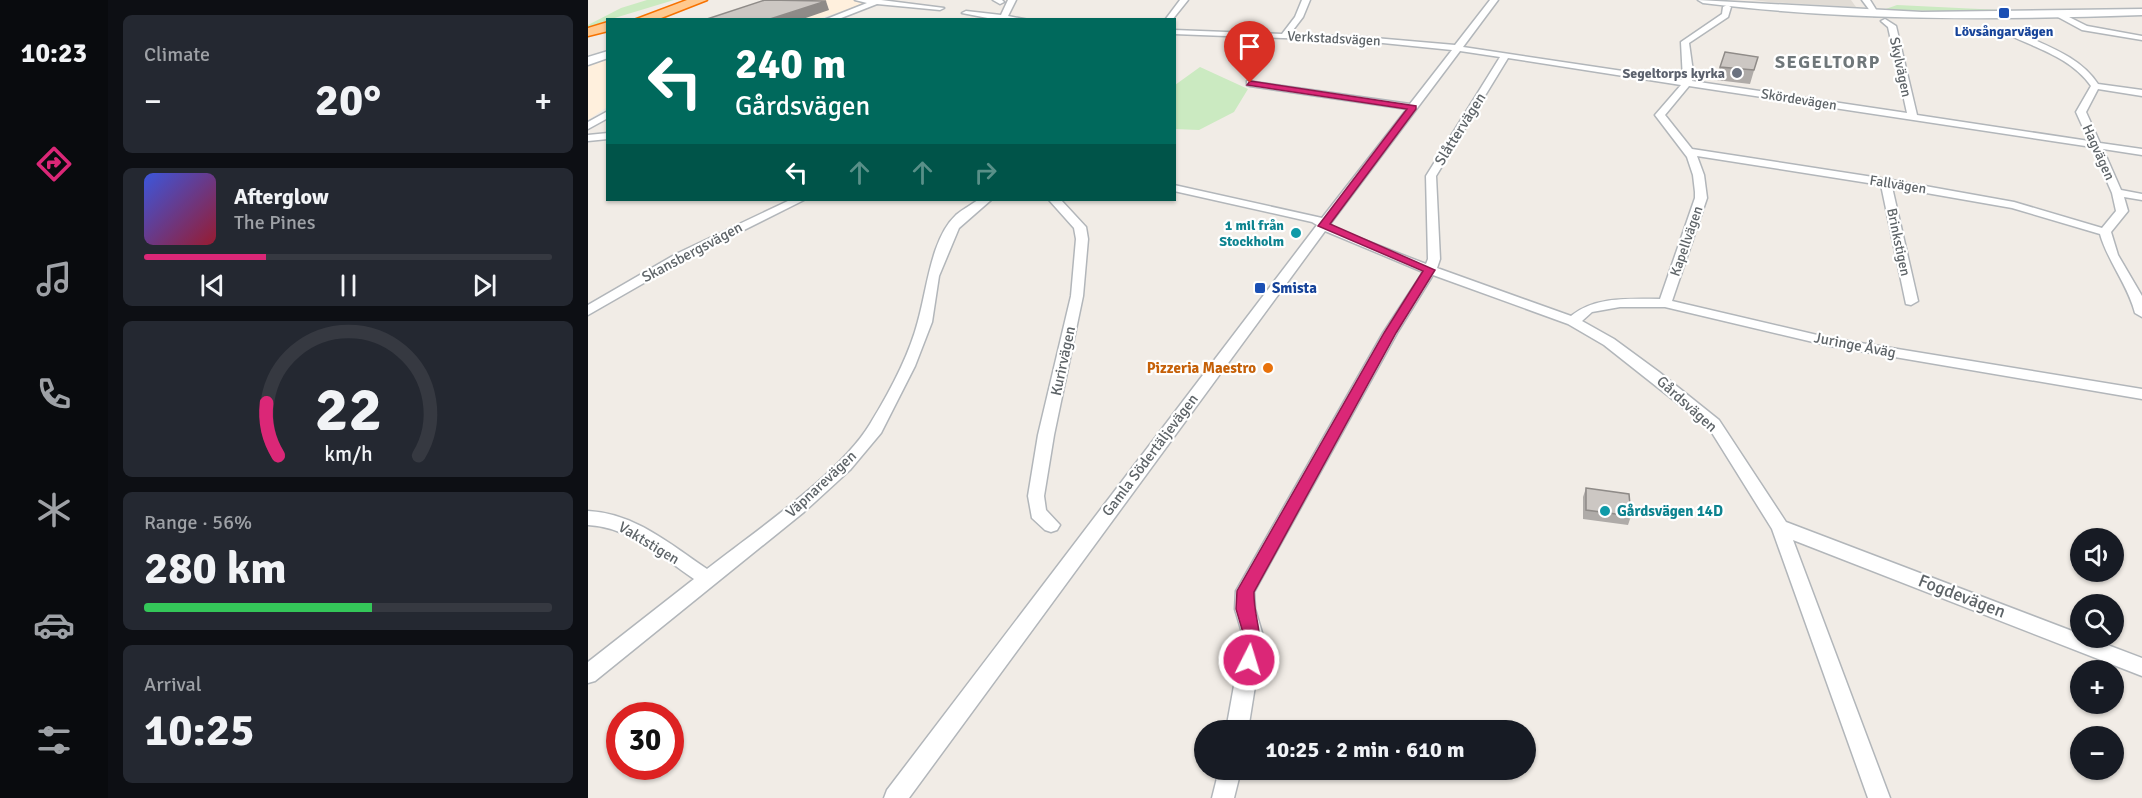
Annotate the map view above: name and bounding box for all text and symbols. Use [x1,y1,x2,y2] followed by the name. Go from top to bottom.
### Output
[1997,6,2011,20] marker: Lövsångarvägen
[1224,21,1275,83] pin
[1955,23,2054,40] place label: Lövsångarvägen
[1287,28,1381,49] street label: Verkstadsvägen
[1233,30,1266,63] icon: arrive
[1886,36,1915,99] street label: Skylvägen
[21,37,87,70] text: 10:23
[735,39,846,90] text: 240 m
[144,42,210,67] text: Climate
[636,42,714,120] icon: left
[1775,51,1881,73] district label: SEGELTORP
[1622,65,1725,82] place label: Segeltorps kyrka
[1730,66,1744,80] marker: Segeltorps kyrka
[315,73,381,128] text: 20°
[144,81,162,122] text: −
[534,81,552,122] text: +
[1760,85,1838,114] street label: Skördevägen
[1431,89,1489,169] street label: Slåttervägen
[735,90,870,123] text: Gårdsvägen
[2079,122,2118,183] street label: Hagvägen
[33,143,75,185] icon: directions
[780,156,813,189] icon: left
[843,156,876,189] icon: ahead
[906,156,939,189] icon: ahead
[969,156,1002,189] icon: right
[1868,172,1928,197] street label: Fallvägen
[234,183,329,210] text: Afterglow
[1667,204,1706,279] street label: Kapellvägen
[1883,207,1914,278] street label: Brinkstigen
[234,210,316,235] text: The Pines
[1219,217,1284,250] place label: 1 mil från Stockholm
[639,218,745,286] street label: Skansbergsvägen
[1289,226,1303,240] marker: 1 mil från Stockholm
[33,258,75,300] icon: music
[196,269,229,302] icon: previous
[332,269,365,302] icon: pause
[468,269,501,302] icon: next
[1272,279,1317,297] place label: Smista
[1253,281,1267,295] marker: Smista
[1047,325,1079,397] street label: Kurirvägen
[1813,328,1897,362] street label: Juringe Åväg
[1147,359,1256,377] place label: Pizzeria Maestro
[1261,361,1275,375] marker: Pizzeria Maestro
[314,371,382,448] text: 22
[1653,372,1721,436] street label: Gårdsvägen
[33,373,75,415] icon: phone
[1098,390,1202,520] street label: Gamla Södertäljevägen
[324,441,372,467] text: km/h
[782,447,860,521] street label: Väpnarevägen
[33,489,75,531] icon: climate
[1617,502,1723,520] place label: Gårdsvägen 14D
[1598,504,1612,518] marker: Gårdsvägen 14D
[144,510,252,535] text: Range · 56%
[615,518,683,568] street label: Vaktstigen
[2070,528,2124,780] map controls
[2070,528,2124,582] button: sound
[144,541,287,596] text: 280 km
[1915,569,2009,623] street label: Fogdevägen
[2070,594,2124,648] button: search
[33,604,75,646] icon: car
[1217,628,1281,692] position arrow
[2070,660,2124,714] button: +
[144,672,202,697] text: Arrival
[606,702,684,780] speed limit sign: 30
[144,703,254,758] text: 10:25
[33,719,75,761] icon: filters
[2070,726,2124,780] button: −
[1265,736,1465,763] text: 10:25 · 2 min · 610 m

